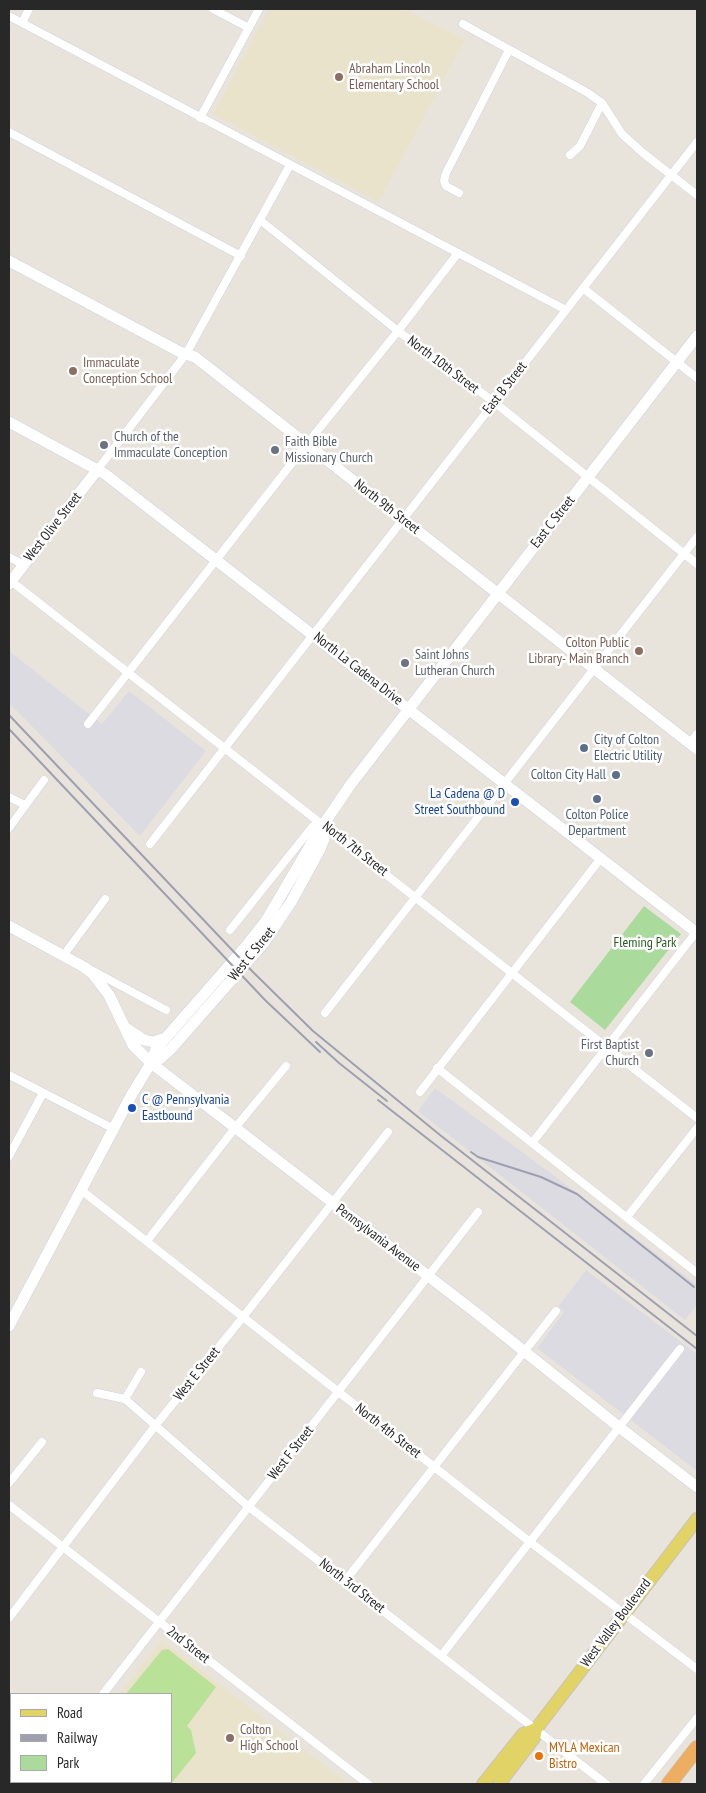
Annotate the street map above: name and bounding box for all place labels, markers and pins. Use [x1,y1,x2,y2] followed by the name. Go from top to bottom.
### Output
[349,61,439,94] place label: Abraham Lincoln Elementary School
[333,71,345,83] marker: Abraham Lincoln Elementary School
[83,355,172,388] place label: Immaculate Conception School
[67,365,79,377] marker: Immaculate Conception School
[114,429,227,462] place label: Church of the Immaculate Conception
[285,434,373,467] place label: Faith Bible Missionary Church
[98,439,110,451] marker: Church of the Immaculate Conception
[269,444,281,456] marker: Faith Bible Missionary Church
[529,635,629,668] place label: Colton Public Library- Main Branch
[633,645,645,657] marker: Colton Public Library- Main Branch
[415,647,495,680] place label: Saint Johns Lutheran Church
[399,657,411,669] marker: Saint Johns Lutheran Church
[594,732,662,764] place label: City of Colton Electric Utility
[578,742,590,754] marker: City of Colton Electric Utility
[531,767,606,783] place label: Colton City Hall
[610,769,622,781] marker: Colton City Hall
[415,786,505,819] place label: La Cadena @ D Street Southbound
[591,793,603,805] marker: Colton Police Department
[509,796,521,808] marker: La Cadena @ D Street Southbound
[565,807,629,840] place label: Colton Police Department
[581,1037,639,1070] place label: First Baptist Church
[643,1047,655,1059] marker: First Baptist Church
[142,1092,229,1124] place label: C @ Pennsylvania Eastbound
[126,1102,138,1114] marker: C @ Pennsylvania Eastbound
[240,1722,298,1754] place label: Colton High School
[224,1732,236,1744] marker: Colton High School
[549,1740,620,1772] place label: MYLA Mexican Bistro
[533,1750,545,1762] marker: MYLA Mexican Bistro

